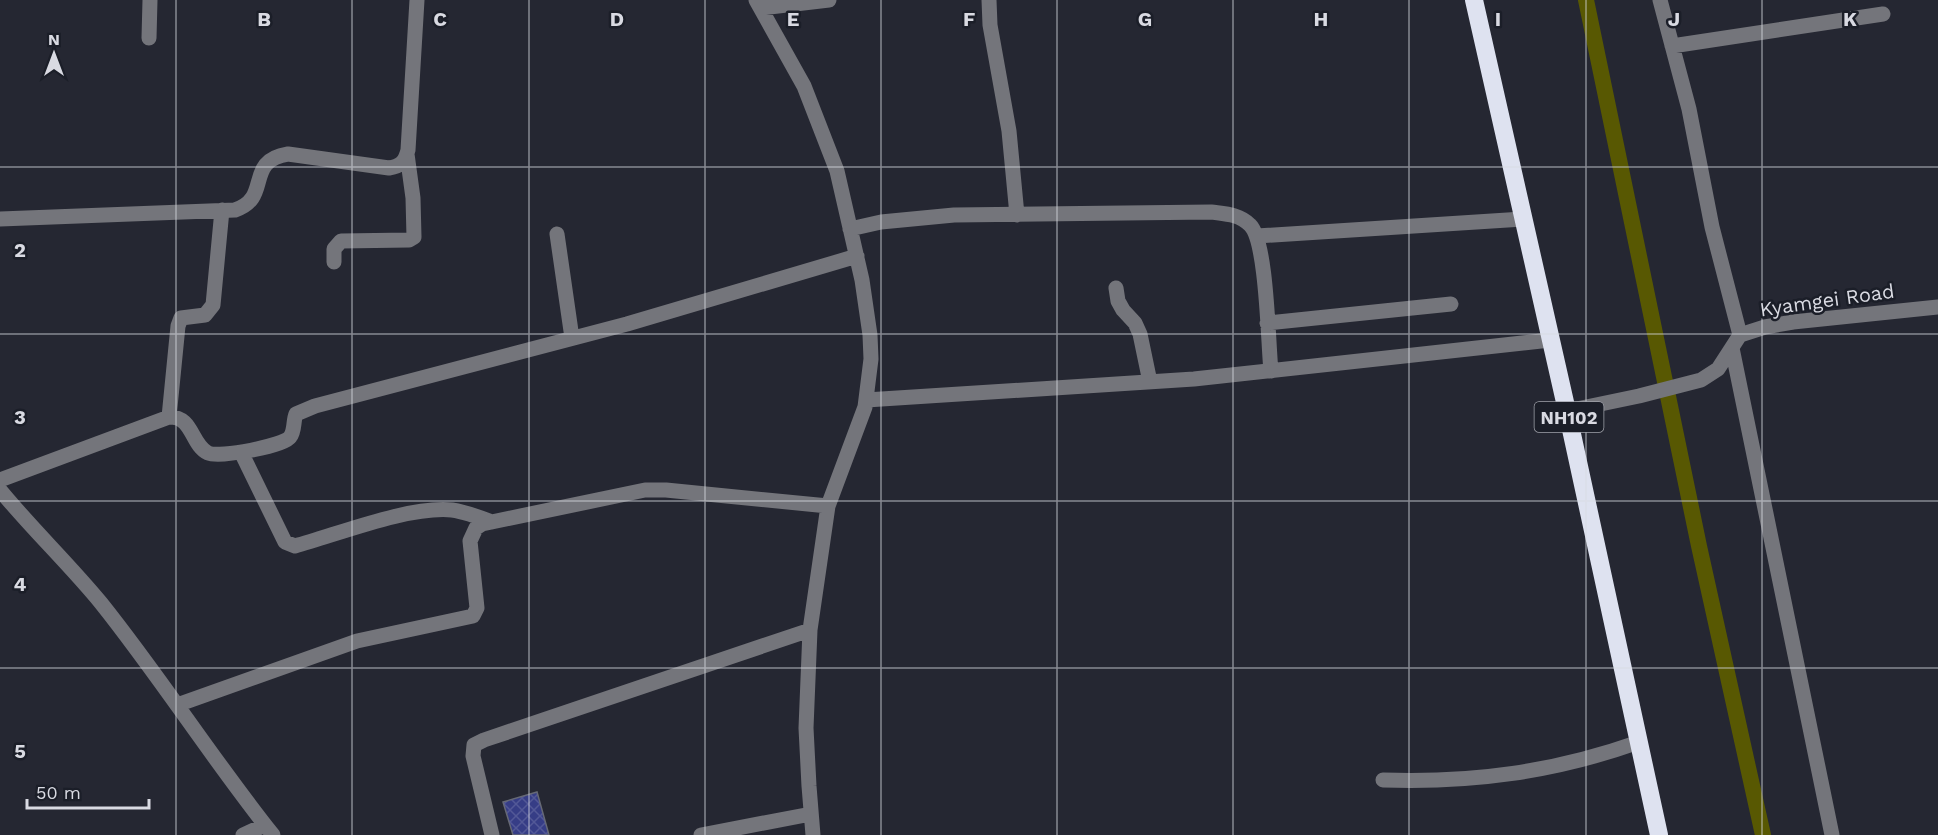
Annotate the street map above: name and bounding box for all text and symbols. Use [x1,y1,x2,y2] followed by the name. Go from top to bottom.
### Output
[257,7,271,31] text: B
[433,7,447,31] text: C
[610,7,624,31] text: D
[787,7,799,31] text: E
[963,7,975,31] text: F
[1138,7,1152,31] text: G
[1314,7,1328,31] text: H
[1495,7,1501,31] text: I
[1668,7,1680,31] text: J
[1843,7,1857,31] text: K
[24,24,84,84] north arrow
[48,30,60,49] text: N
[14,238,26,262] text: 2
[1758,279,1896,321] street label: Kyamgei Road
[1534,402,1604,432] road number: NH102
[14,405,26,429] text: 3
[14,572,27,596] text: 4
[14,739,26,763] text: 5
[27,772,148,810] scale bar
[36,782,81,803] text: 50 m

